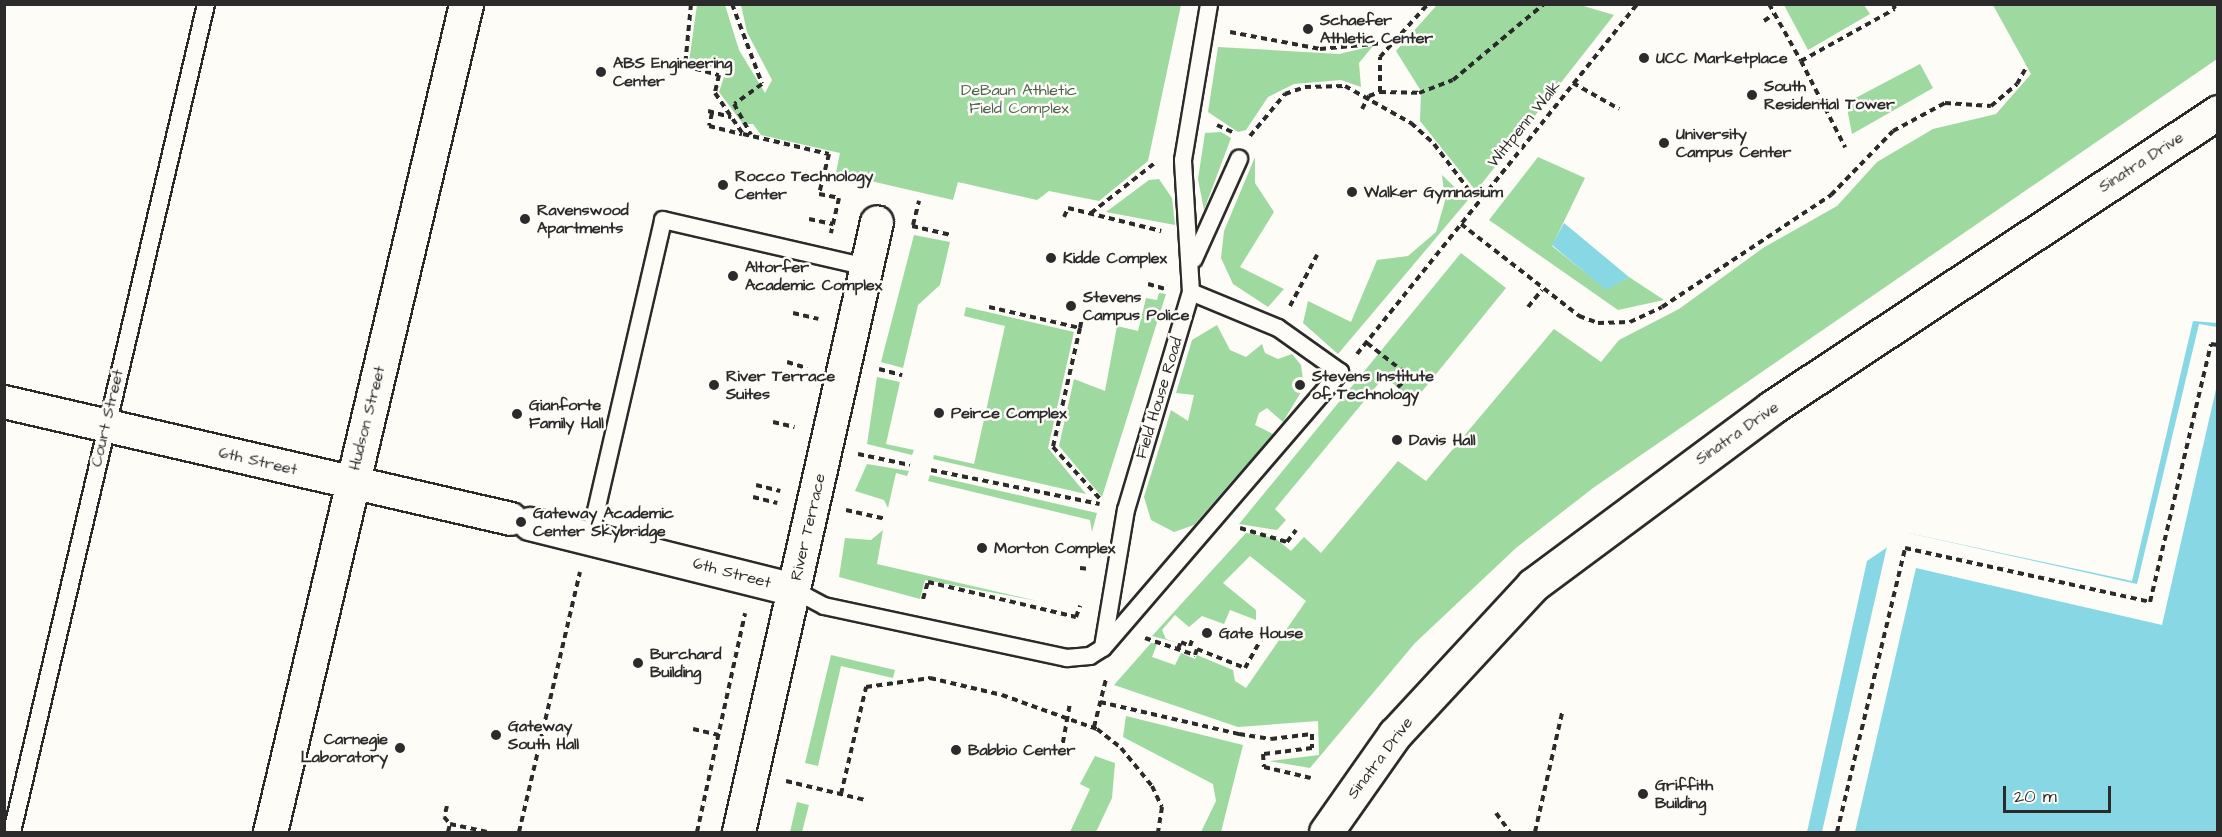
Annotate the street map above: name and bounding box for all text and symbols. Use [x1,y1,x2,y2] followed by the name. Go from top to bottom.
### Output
[1320,10,1433,48] place label: Schaefer Athletic Center
[1301,22,1315,36] marker: Schaefer Athletic Center
[1656,48,1788,68] place label: UCC Marketplace
[1637,51,1651,65] marker: UCC Marketplace
[613,53,732,91] place label: ABS Engineering Center
[594,65,608,79] marker: ABS Engineering Center
[1764,76,1895,114] place label: South Residential Tower
[1483,77,1565,171] street label: Wittpenn Walk
[961,80,1077,118] park label: DeBaun Athletic Field Complex
[1745,88,1759,102] marker: South Residential Tower
[1676,124,1791,162] place label: University Campus Center
[2095,127,2187,197] street label: Sinatra Drive
[1657,136,1671,150] marker: University Campus Center
[735,166,873,204] place label: Rocco Technology Center
[716,178,730,192] marker: Rocco Technology Center
[1364,182,1503,202] place label: Walker Gymnasium
[1345,185,1359,199] marker: Walker Gymnasium
[537,200,629,238] place label: Ravenswood Apartments
[518,212,532,226] marker: Ravenswood Apartments
[1063,248,1167,268] place label: Kidde Complex
[1044,251,1058,265] marker: Kidde Complex
[745,257,882,295] place label: Altorfer Academic Complex
[726,269,740,283] marker: Altorfer Academic Complex
[1083,287,1189,325] place label: Stevens Campus Police
[1064,299,1078,313] marker: Stevens Campus Police
[1131,335,1187,461] street label: Field House Road
[345,364,389,472] street label: Hudson Street
[726,366,835,404] place label: River Terrace Suites
[1312,366,1434,404] place label: Stevens Institute of Technology
[86,367,128,469] street label: Court Street
[707,378,721,392] marker: River Terrace Suites
[1293,378,1307,392] marker: Stevens Institute of Technology
[529,395,604,433] place label: Gianforte Family Hall
[1692,397,1782,469] street label: Sinatra Drive
[951,403,1067,423] place label: Peirce Complex
[932,406,946,420] marker: Peirce Complex
[510,407,524,421] marker: Gianforte Family Hall
[1409,430,1476,450] place label: Davis Hall
[1390,433,1404,447] marker: Davis Hall
[217,443,299,479] street label: 6th Street
[786,472,830,582] street label: River Terrace
[533,503,674,541] place label: Gateway Academic Center Skybridge
[514,515,528,529] marker: Gateway Academic Center Skybridge
[994,538,1115,558] place label: Morton Complex
[975,541,989,555] marker: Morton Complex
[691,553,773,593] street label: 6th Street
[1219,623,1303,643] place label: Gate House
[1200,626,1214,640] marker: Gate House
[650,644,722,682] place label: Burchard Building
[631,656,645,670] marker: Burchard Building
[1343,713,1417,803] street label: Sinatra Drive
[508,716,579,754] place label: Gateway South Hall
[489,728,503,742] marker: Gateway South Hall
[301,729,388,767] place label: Carnegie Laboratory
[968,740,1075,760] place label: Babbio Center
[393,741,407,755] marker: Carnegie Laboratory
[949,743,963,757] marker: Babbio Center
[2006,774,2114,812] scale bar
[1655,775,1713,813] place label: Griffith Building
[2014,784,2057,809] text: 20 m
[1636,787,1650,801] marker: Griffith Building

